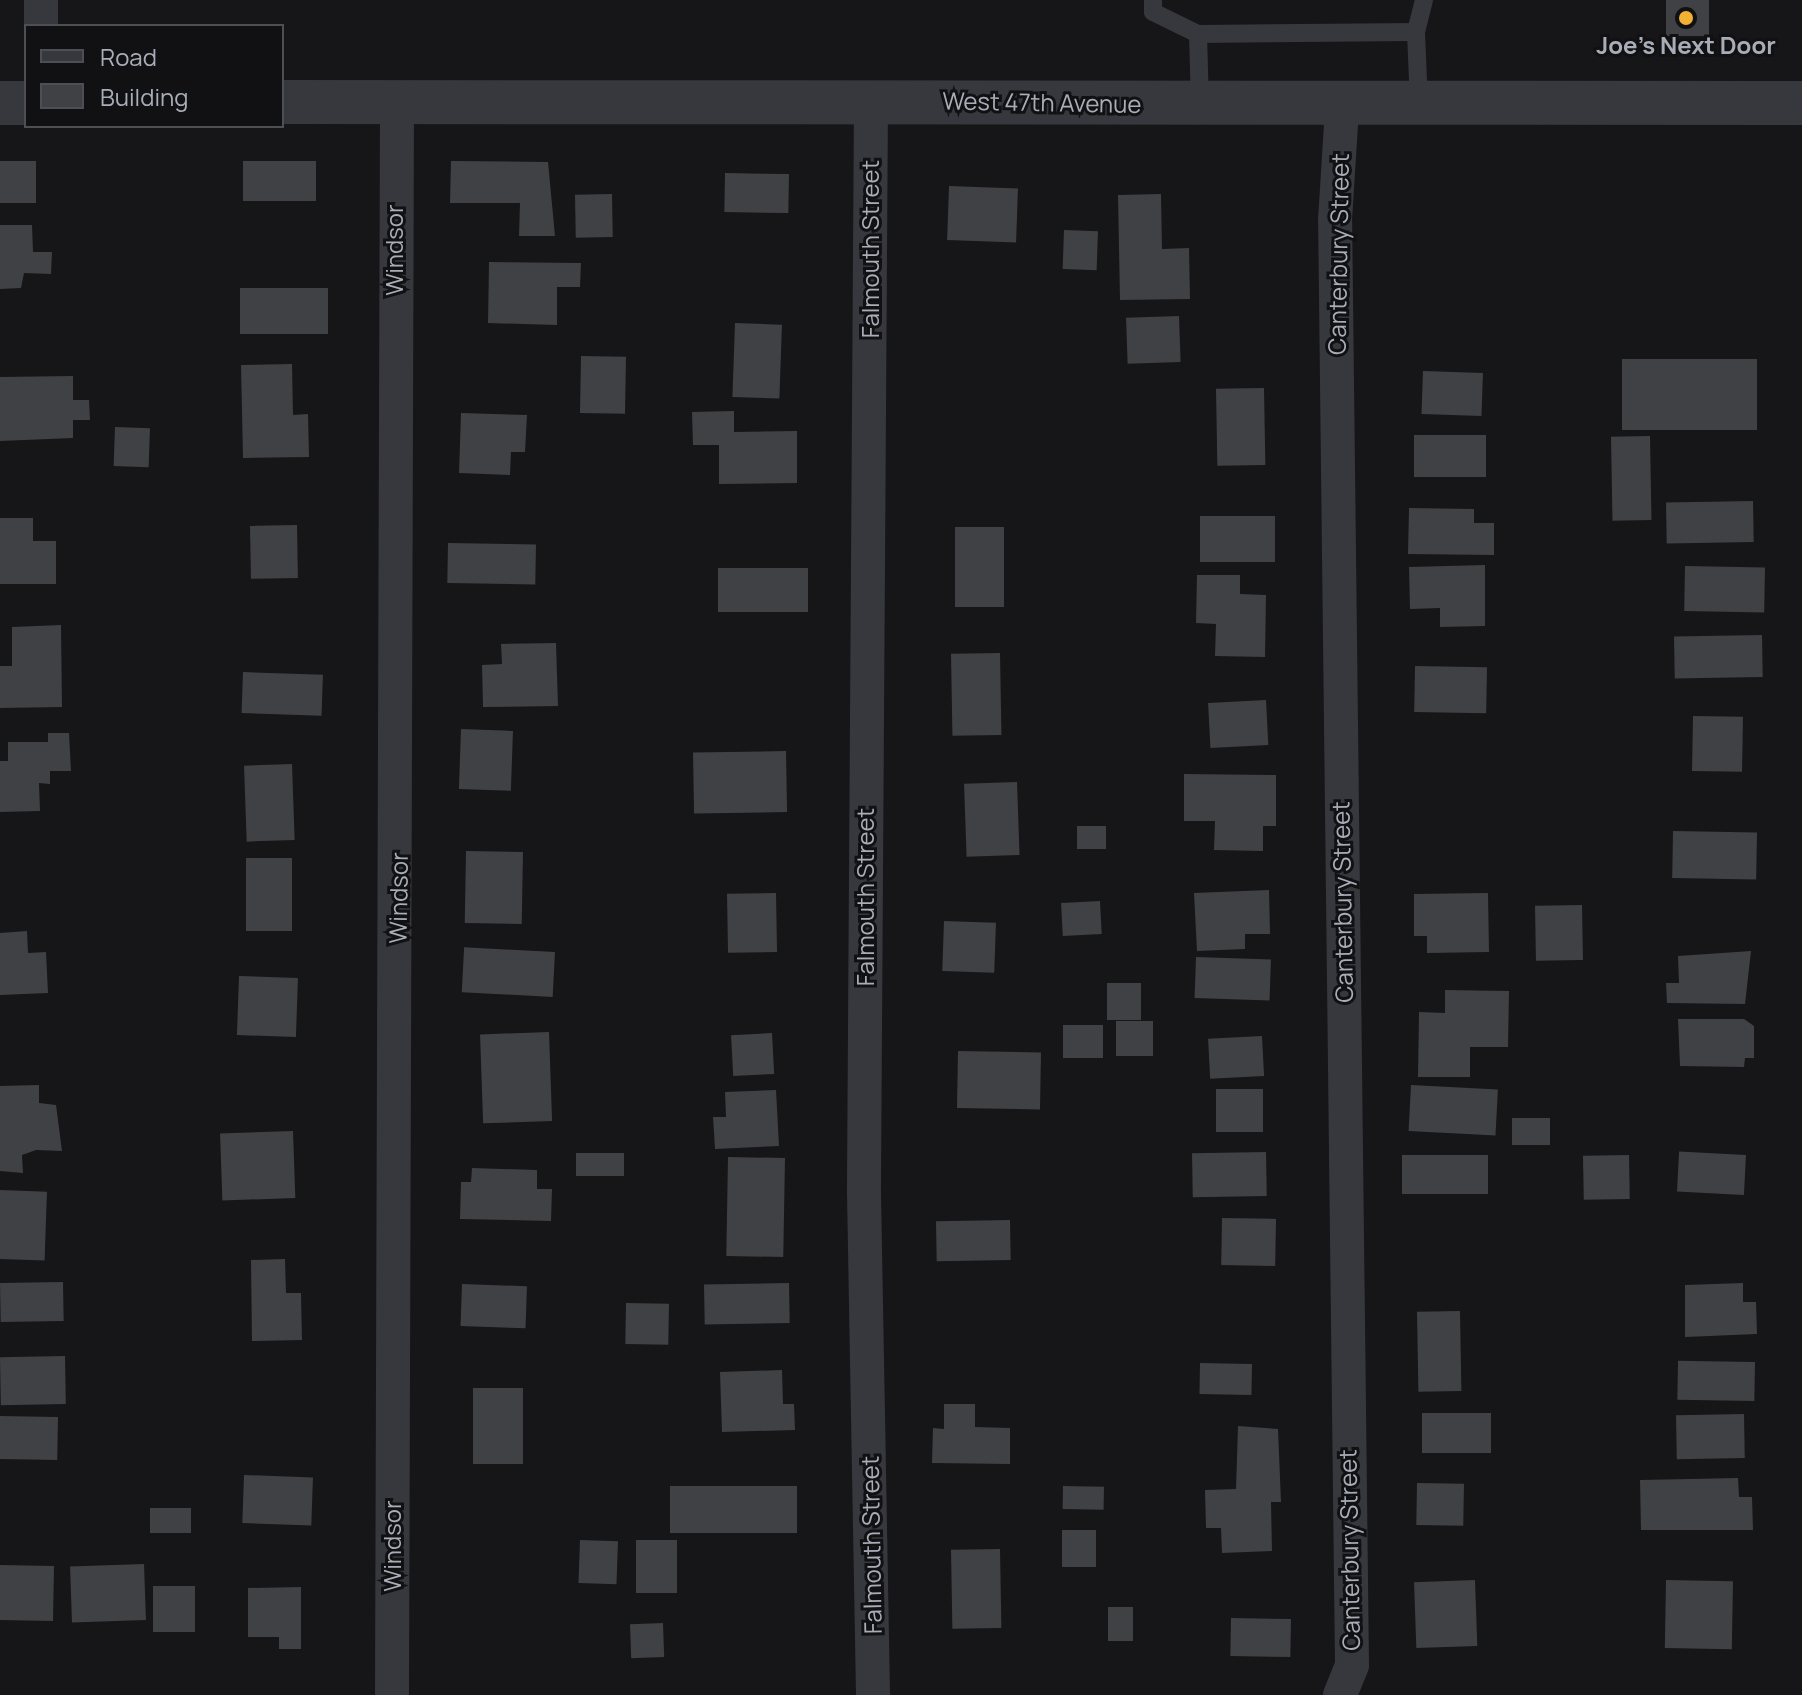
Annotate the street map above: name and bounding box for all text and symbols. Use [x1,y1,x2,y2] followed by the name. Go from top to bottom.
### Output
[1677,9,1695,27] marker: Joe's Next Door
[24,24,284,128] legend
[1596,31,1776,59] place label: Joe's Next Door
[100,40,157,73] text: Road
[100,80,188,113] text: Building
[942,86,1142,118] street label: West 47th Avenue
[1322,153,1354,355] street label: Canterbury Street
[856,160,884,338] street label: Falmouth Street
[380,204,408,296] street label: Windsor
[1326,801,1358,1003] street label: Canterbury Street
[851,808,879,986] street label: Falmouth Street
[383,852,413,944] street label: Windsor
[1333,1449,1365,1651] street label: Canterbury Street
[855,1456,887,1634] street label: Falmouth Street
[378,1500,406,1592] street label: Windsor

